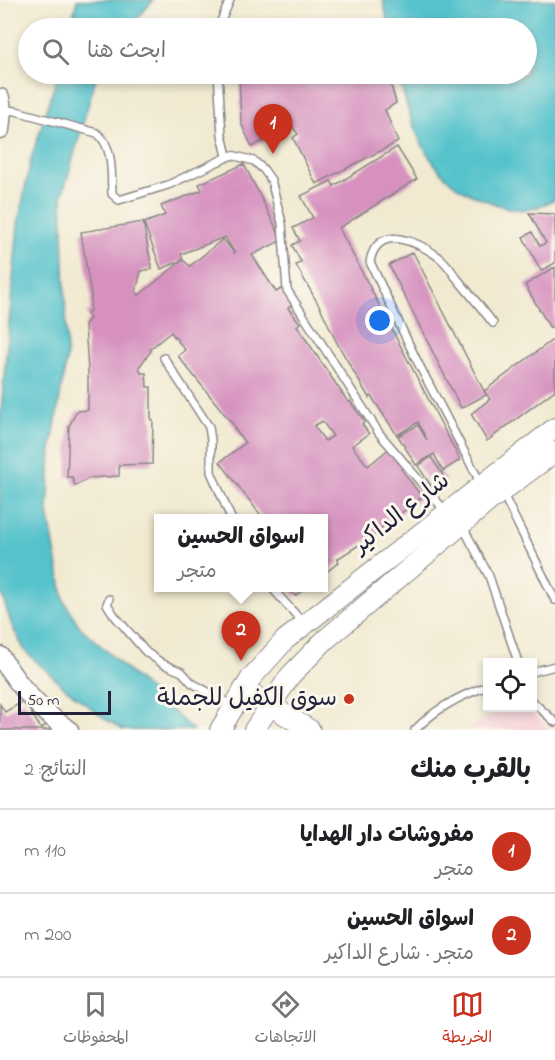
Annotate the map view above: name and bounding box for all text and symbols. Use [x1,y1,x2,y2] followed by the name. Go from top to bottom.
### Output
[18,18,537,84] search box
[39,35,72,68] icon: search
[87,36,166,68] text: ابحث هنا
[254,104,292,154] pin: 1
[365,306,394,335] your location
[344,465,458,564] street label: شارع الداكير
[154,514,328,592] popup
[178,522,304,554] text: اسواق الحسين
[178,558,217,587] text: متجر
[222,612,260,661] pin: 2
[483,658,537,712] map controls
[483,658,537,712] button: locate
[157,682,337,717] place label: سوق الكفيل للجملة
[18,688,111,716] scale bar
[27,689,59,713] text: 50 m
[342,692,356,706] marker: سوق الكفيل للجملة
[410,752,531,790] text: بالقرب منك
[24,756,87,785] text: النتائج: 2
[300,820,474,852] text: مفروشات دار الهدايا
[24,837,66,866] text: 110 m
[508,837,515,866] text: 1
[435,856,474,885] text: متجر
[347,904,474,936] text: اسواق الحسين
[24,921,72,950] text: 200 m
[507,921,516,950] text: 2
[325,940,474,969] text: متجر · شارع الداكير
[63,988,129,1051] tab: المحفوظات
[255,988,316,1051] tab: الاتجاهات
[442,988,492,1051] tab: الخريطة

